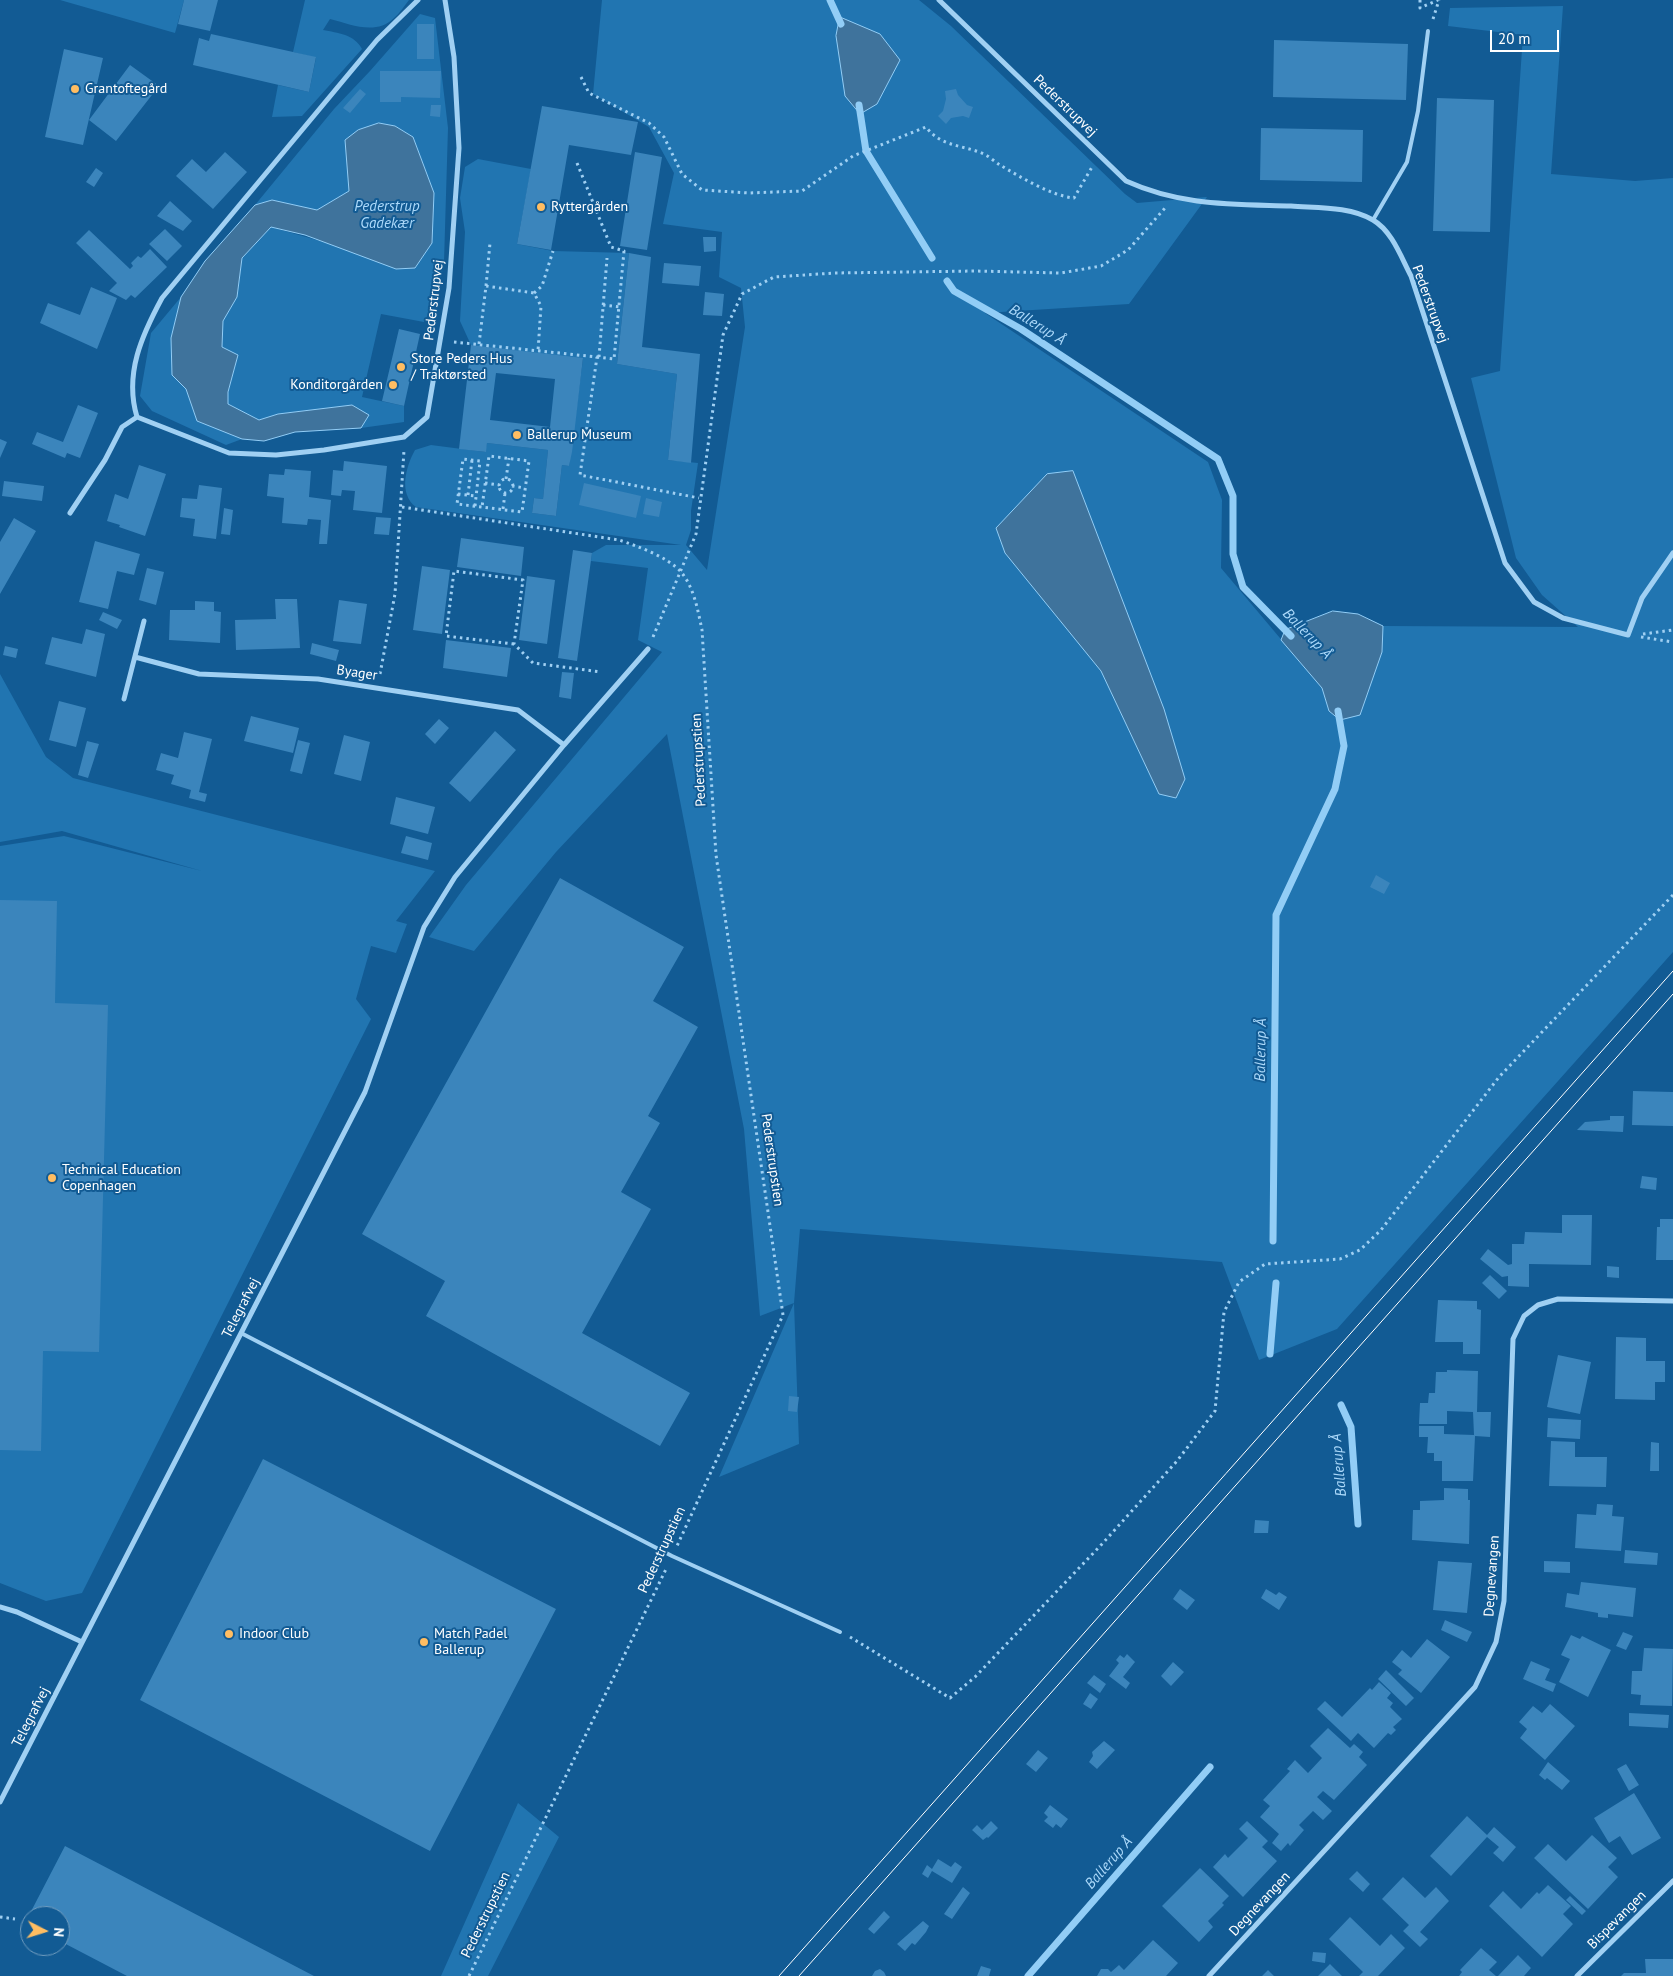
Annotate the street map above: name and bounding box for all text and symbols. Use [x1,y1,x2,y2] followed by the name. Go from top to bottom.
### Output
[1493,20,1562,52] scale bar
[1498,29,1531,48] text: 20 m
[1030,72,1100,140] street label: Pederstrupvej
[85,81,167,97] place label: Grantoftegård
[69,83,81,95] marker: Grantoftegård
[354,198,420,233] water label: Pederstrup Gadekær
[551,199,628,215] place label: Ryttergården
[535,201,547,213] marker: Ryttergården
[421,258,447,342] street label: Pederstrupvej
[1408,263,1452,345] street label: Pederstrupvej
[1005,301,1069,349] water label: Ballerup Å
[411,351,512,384] place label: Store Peders Hus / Traktørsted
[395,361,407,373] marker: Store Peders Hus / Traktørsted
[290,377,383,393] place label: Konditorgården
[387,379,399,391] marker: Konditorgården
[527,427,632,443] place label: Ballerup Museum
[511,429,523,441] marker: Ballerup Museum
[1279,605,1335,663] water label: Ballerup Å
[336,662,378,684] street label: Byager
[688,713,710,807] street label: Pederstrupstien
[1251,1018,1271,1082] water label: Ballerup Å
[757,1113,787,1207] street label: Pederstrupstien
[62,1162,181,1194] place label: Technical Education Copenhagen
[46,1172,58,1184] marker: Technical Education Copenhagen
[219,1275,263,1341] street label: Telegrafvej
[1327,1433,1351,1497] water label: Ballerup Å
[635,1504,689,1596] street label: Pederstrupstien
[1481,1535,1503,1617] street label: Degnevangen
[239,1626,309,1642] place label: Indoor Club
[434,1626,507,1658] place label: Match Padel Ballerup
[223,1628,235,1640] marker: Indoor Club
[418,1636,430,1648] marker: Match Padel Ballerup
[9,1684,53,1750] street label: Telegrafvej
[1081,1833,1137,1893] water label: Ballerup Å
[1226,1868,1294,1940] street label: Degnevangen
[458,1869,514,1961] street label: Pederstrupstien
[1584,1887,1650,1953] street label: Bispevangen
[20,1906,70,1956] north arrow
[50,1927,68,1938] text: N

